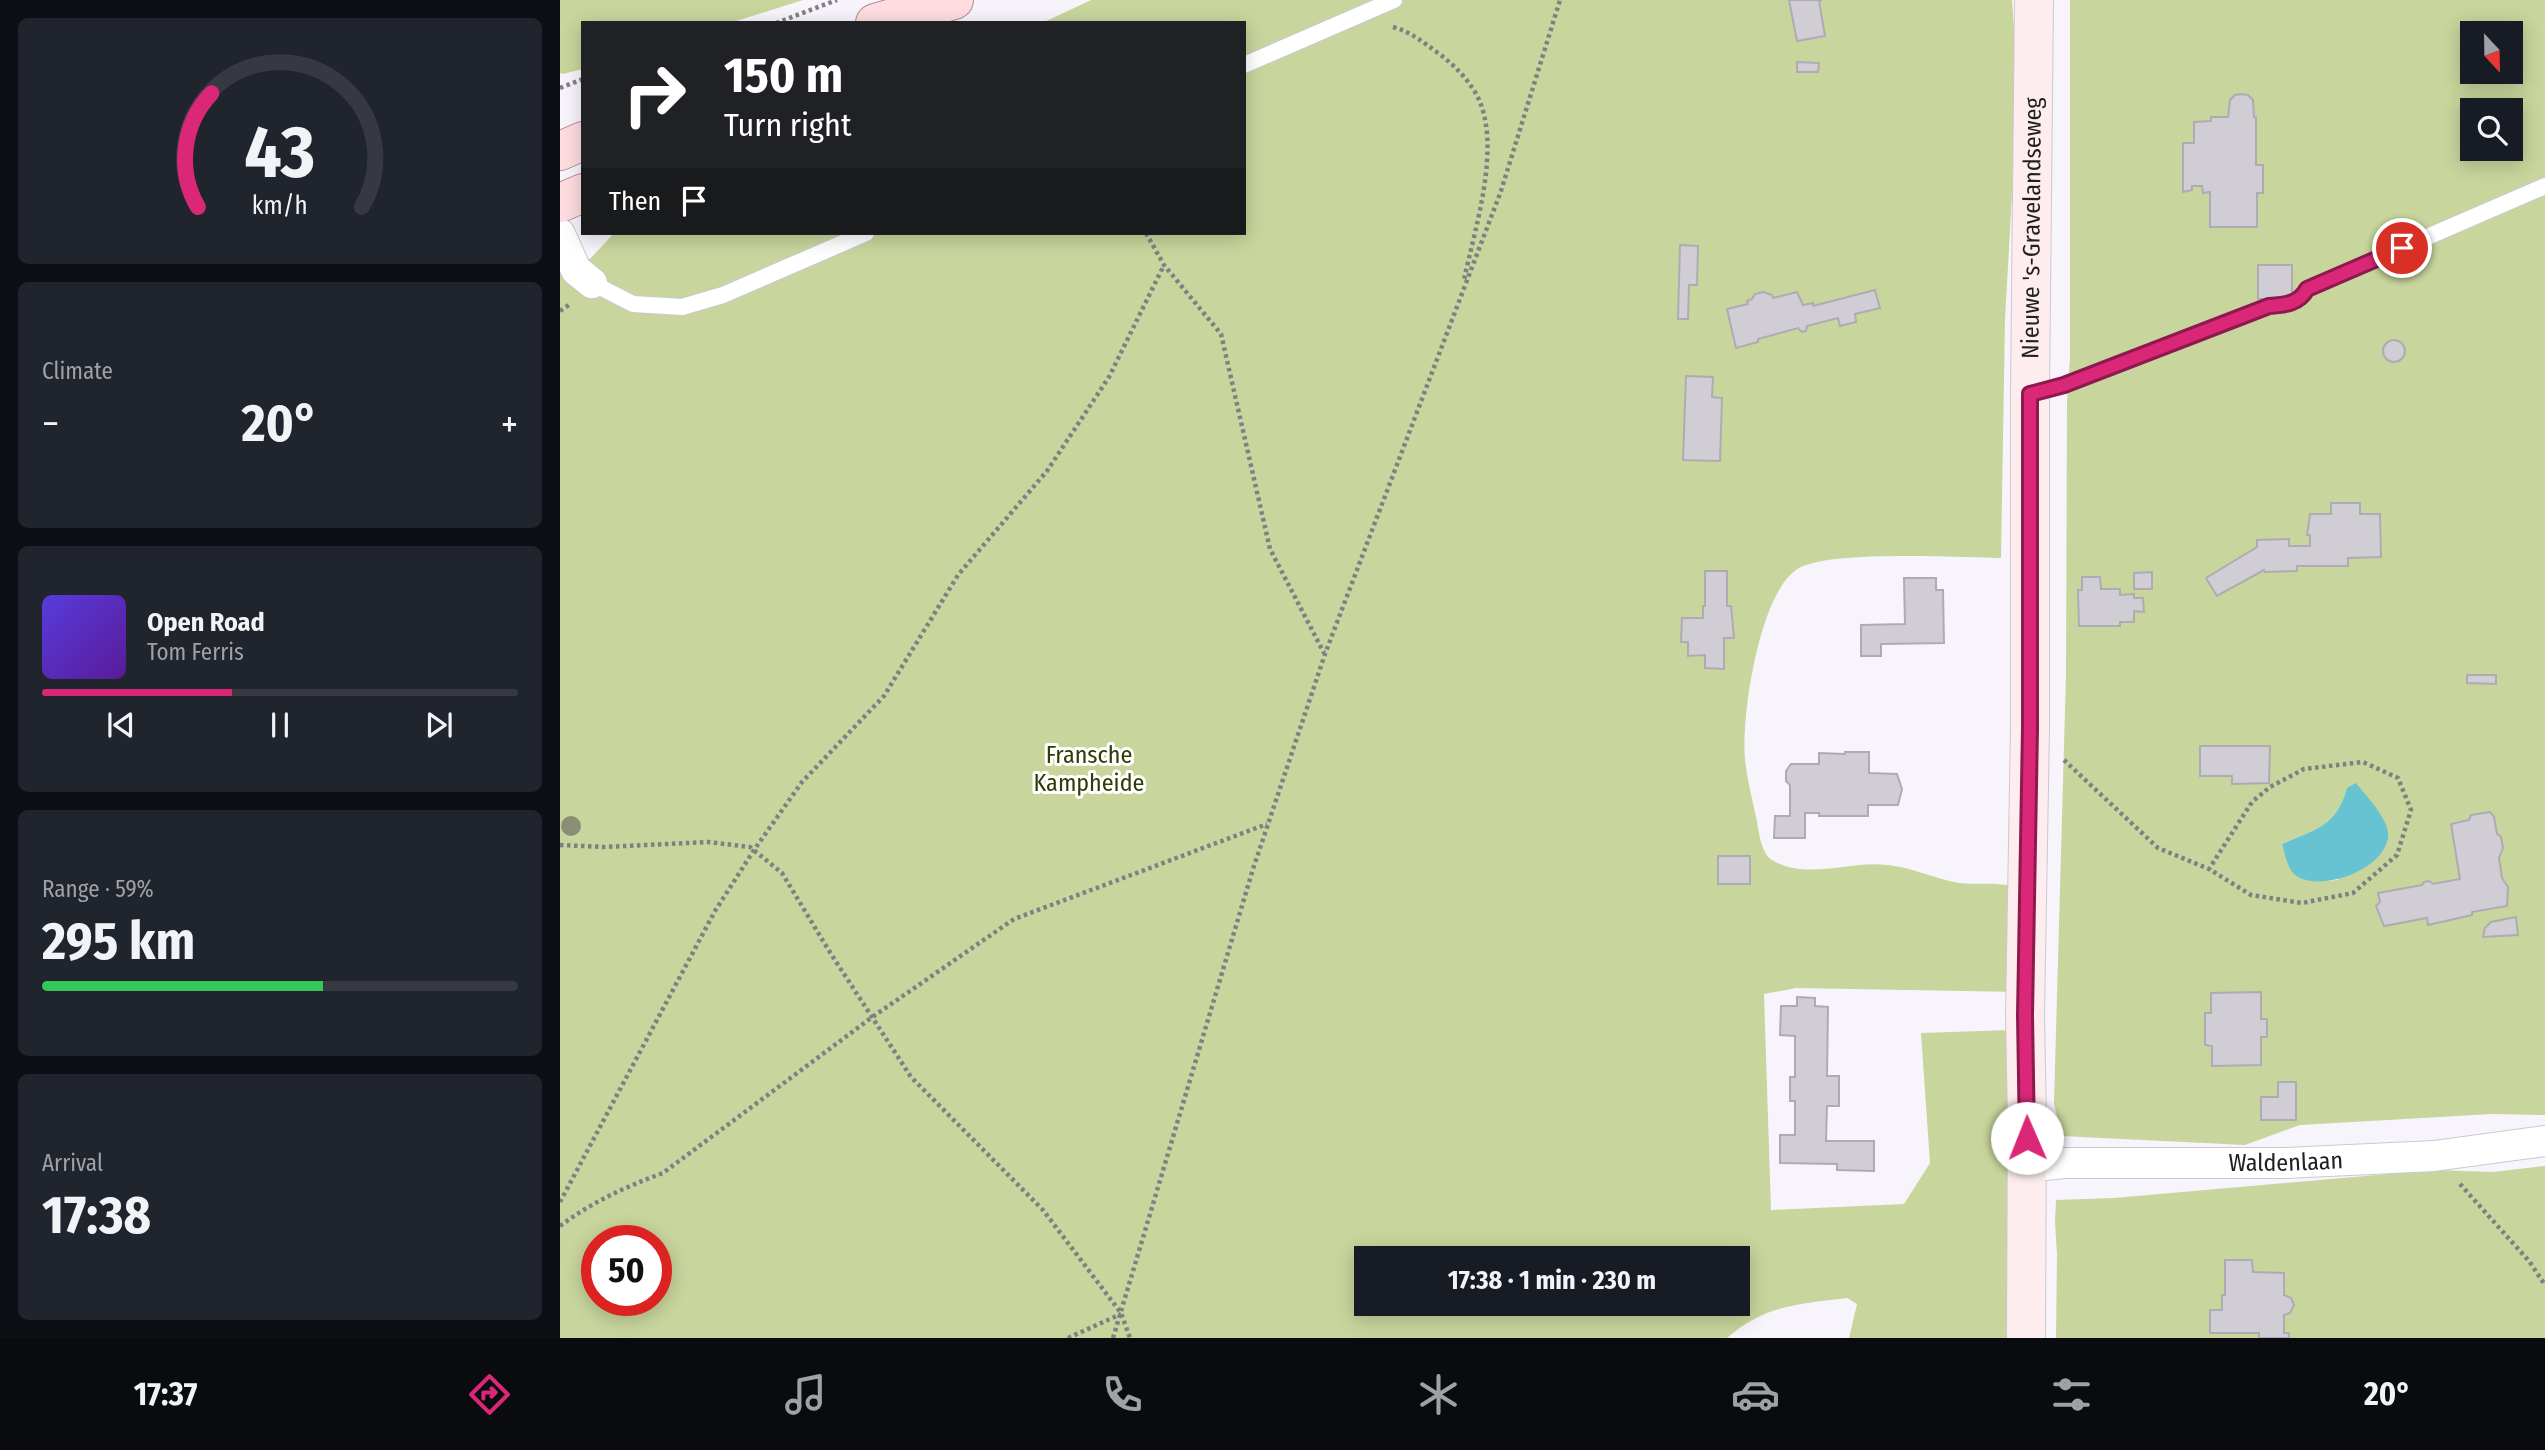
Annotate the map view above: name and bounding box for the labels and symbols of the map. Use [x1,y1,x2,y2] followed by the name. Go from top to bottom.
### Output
[2460,21,2524,84] north arrow
[2016,96,2047,359] street label: Nieuwe 's-Gravelandseweg
[2372,218,2432,278] pin
[1034,741,1144,797] park label: Fransche Kampheide
[1990,1101,2064,1175] position arrow
[2228,1146,2344,1177] street label: Waldenlaan
[581,1225,672,1316] speed limit sign: 50

